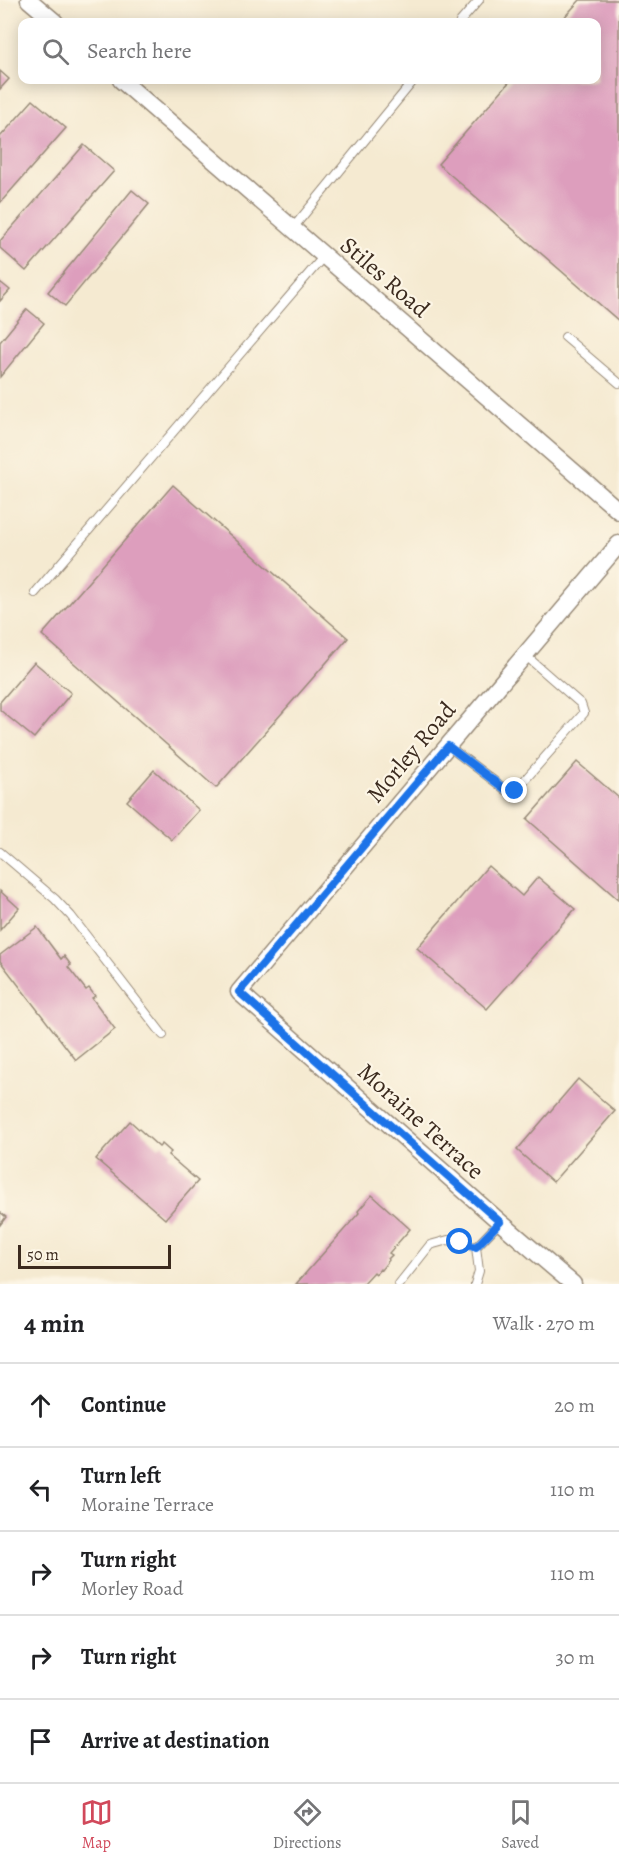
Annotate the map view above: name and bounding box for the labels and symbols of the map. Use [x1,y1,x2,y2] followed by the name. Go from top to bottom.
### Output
[334,229,436,325] street label: Stiles Road
[359,695,463,809] street label: Morley Road
[501,777,527,803] route end
[351,1056,491,1186] street label: Moraine Terrace
[446,1228,472,1254] route start
[18,1242,171,1270] scale bar

